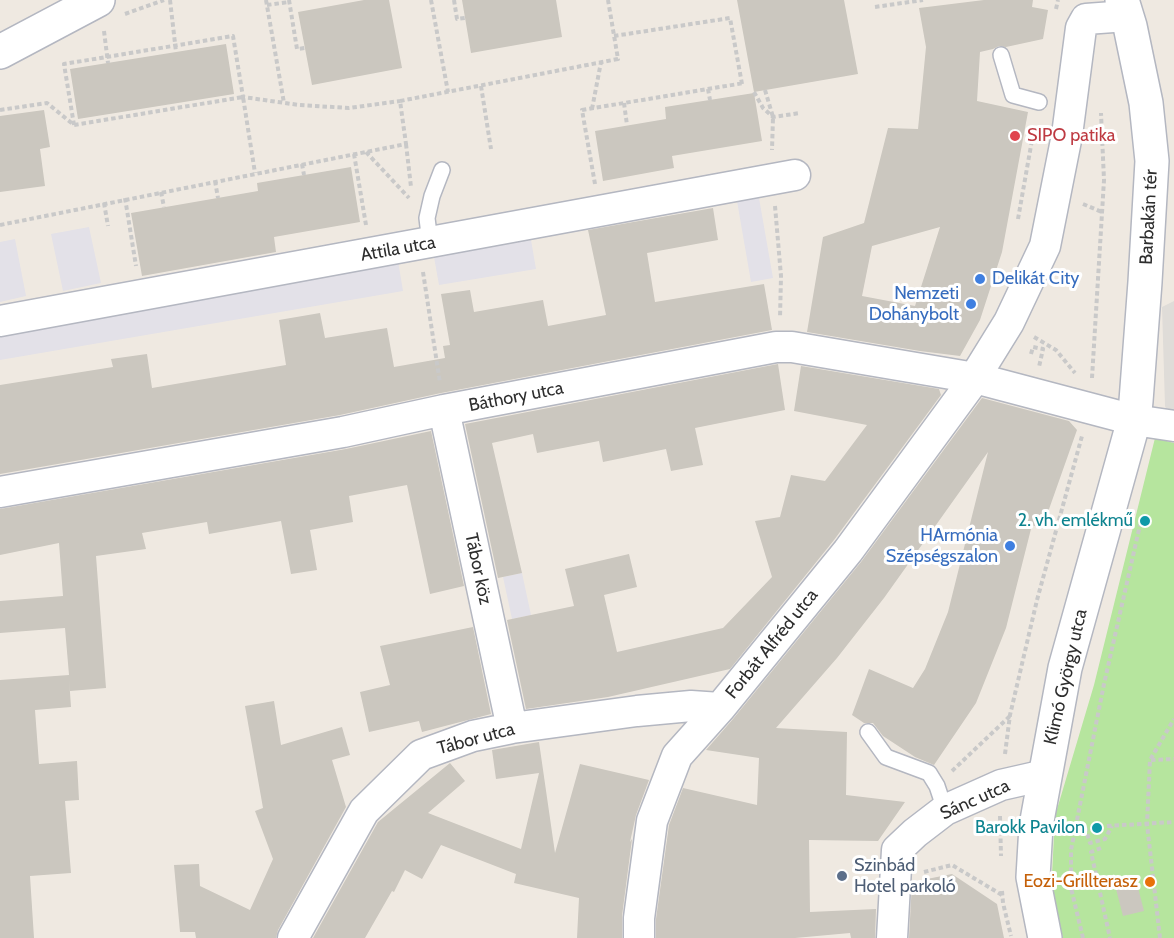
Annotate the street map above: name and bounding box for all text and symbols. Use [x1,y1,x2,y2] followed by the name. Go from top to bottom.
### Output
[1027,125,1115,147] place label: SIPO patika
[1008,129,1022,143] marker: SIPO patika
[1136,169,1162,265] street label: Barbakán tér
[359,232,437,266] street label: Attila utca
[992,268,1079,290] place label: Delikát City
[973,272,987,286] marker: Delikát City
[869,283,959,326] place label: Nemzeti Dohánybolt
[964,297,978,311] marker: Nemzeti Dohánybolt
[467,377,565,417] street label: Báthory utca
[1018,510,1133,532] place label: 2. vh. emlékmű
[1138,514,1152,528] marker: 2. vh. emlékmű
[886,525,998,568] place label: HArmónia Szépségszalon
[460,531,496,607] street label: Tábor köz
[1003,539,1017,553] marker: HArmónia Szépségszalon
[721,585,823,703] street label: Forbát Alfréd utca
[1040,607,1092,747] street label: Klimó György utca
[435,718,517,760] street label: Tábor utca
[937,775,1013,825] street label: Sánc utca
[975,817,1085,839] place label: Barokk Pavilon
[1090,821,1104,835] marker: Barokk Pavilon
[854,855,956,898] place label: Szinbád Hotel parkoló
[835,869,849,883] marker: Szinbád Hotel parkoló
[1023,871,1138,893] place label: Eozi-Grillterasz
[1143,875,1157,889] marker: Eozi-Grillterasz

